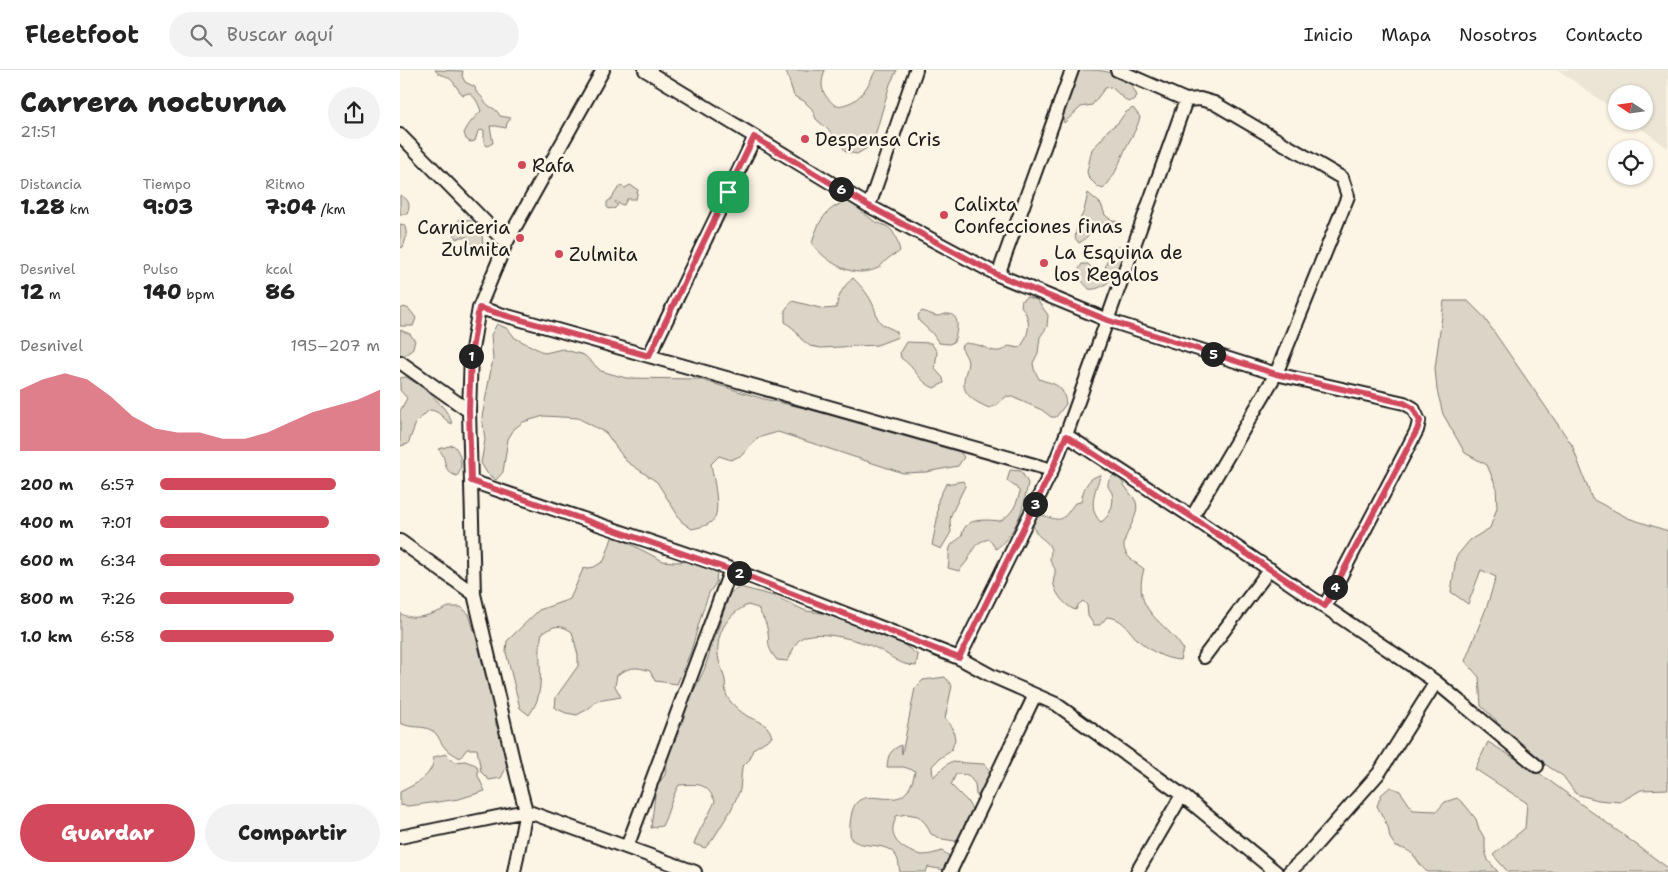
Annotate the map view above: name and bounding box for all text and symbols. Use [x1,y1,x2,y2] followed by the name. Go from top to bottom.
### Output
[169,12,519,57] search box
[25,19,139,51] text: Fleetfoot
[187,21,215,49] icon: search
[227,22,333,47] text: Buscar aquí
[1304,23,1353,47] text: Inicio
[1381,23,1431,47] text: Mapa
[1459,23,1537,47] text: Nosotros
[1565,23,1643,47] text: Contacto
[20,83,286,121] text: Carrera nocturna
[1608,85,1652,130] north arrow
[1608,85,1653,185] map controls
[328,87,380,139] button: share
[20,121,56,142] text: 21:51
[815,127,941,152] place label: Despensa Cris
[799,133,811,145] marker: Despensa Cris
[1608,140,1653,185] button: locate
[532,153,574,178] place label: Rafa
[516,159,528,171] marker: Rafa
[707,171,749,213] pin
[20,175,82,193] text: Distancia
[143,175,191,193] text: Tiempo
[265,175,305,193] text: Ritmo
[828,176,854,202] pin: 6
[714,178,742,206] icon: arrive
[837,180,846,198] text: 6
[954,192,1123,239] place label: Calixta Confecciones finas
[20,193,65,221] text: 1.28
[143,193,193,221] text: 9:03
[265,193,316,221] text: 7:04
[65,200,89,218] text: km
[316,200,346,218] text: /km
[938,209,950,221] marker: Calixta Confecciones finas
[417,215,510,262] place label: Carniceria Zulmita
[514,232,526,244] marker: Carniceria Zulmita
[1054,240,1183,287] place label: La Esquina de los Regalos
[569,242,638,267] place label: Zulmita
[553,248,565,260] marker: Zulmita
[1038,257,1050,269] marker: La Esquina de los Regalos
[20,260,75,278] text: Desnivel
[143,260,178,278] text: Pulso
[265,260,293,278] text: kcal
[20,278,44,306] text: 12
[143,278,182,306] text: 140
[265,278,295,306] text: 86
[44,285,61,303] text: m
[182,285,215,303] text: bpm
[20,335,83,356] text: Desnivel
[291,335,380,356] text: 195–207 m
[1200,342,1226,366] pin: 5
[458,344,484,368] pin: 1
[1209,345,1218,363] text: 5
[468,347,475,365] text: 1
[20,474,73,495] text: 200 m
[100,474,135,495] text: 6:57
[1022,492,1048,516] pin: 3
[1031,495,1040,513] text: 3
[20,512,74,533] text: 400 m
[100,512,132,533] text: 7:01
[20,550,74,571] text: 600 m
[100,550,136,571] text: 6:34
[726,560,752,586] pin: 2
[735,564,744,582] text: 2
[1322,574,1348,600] pin: 4
[1331,578,1340,596] text: 4
[20,588,74,609] text: 800 m
[100,588,136,609] text: 7:26
[20,626,72,647] text: 1.0 km
[100,626,135,647] text: 6:58
[20,804,195,862] button: Guardar
[205,804,380,862] button: Compartir

